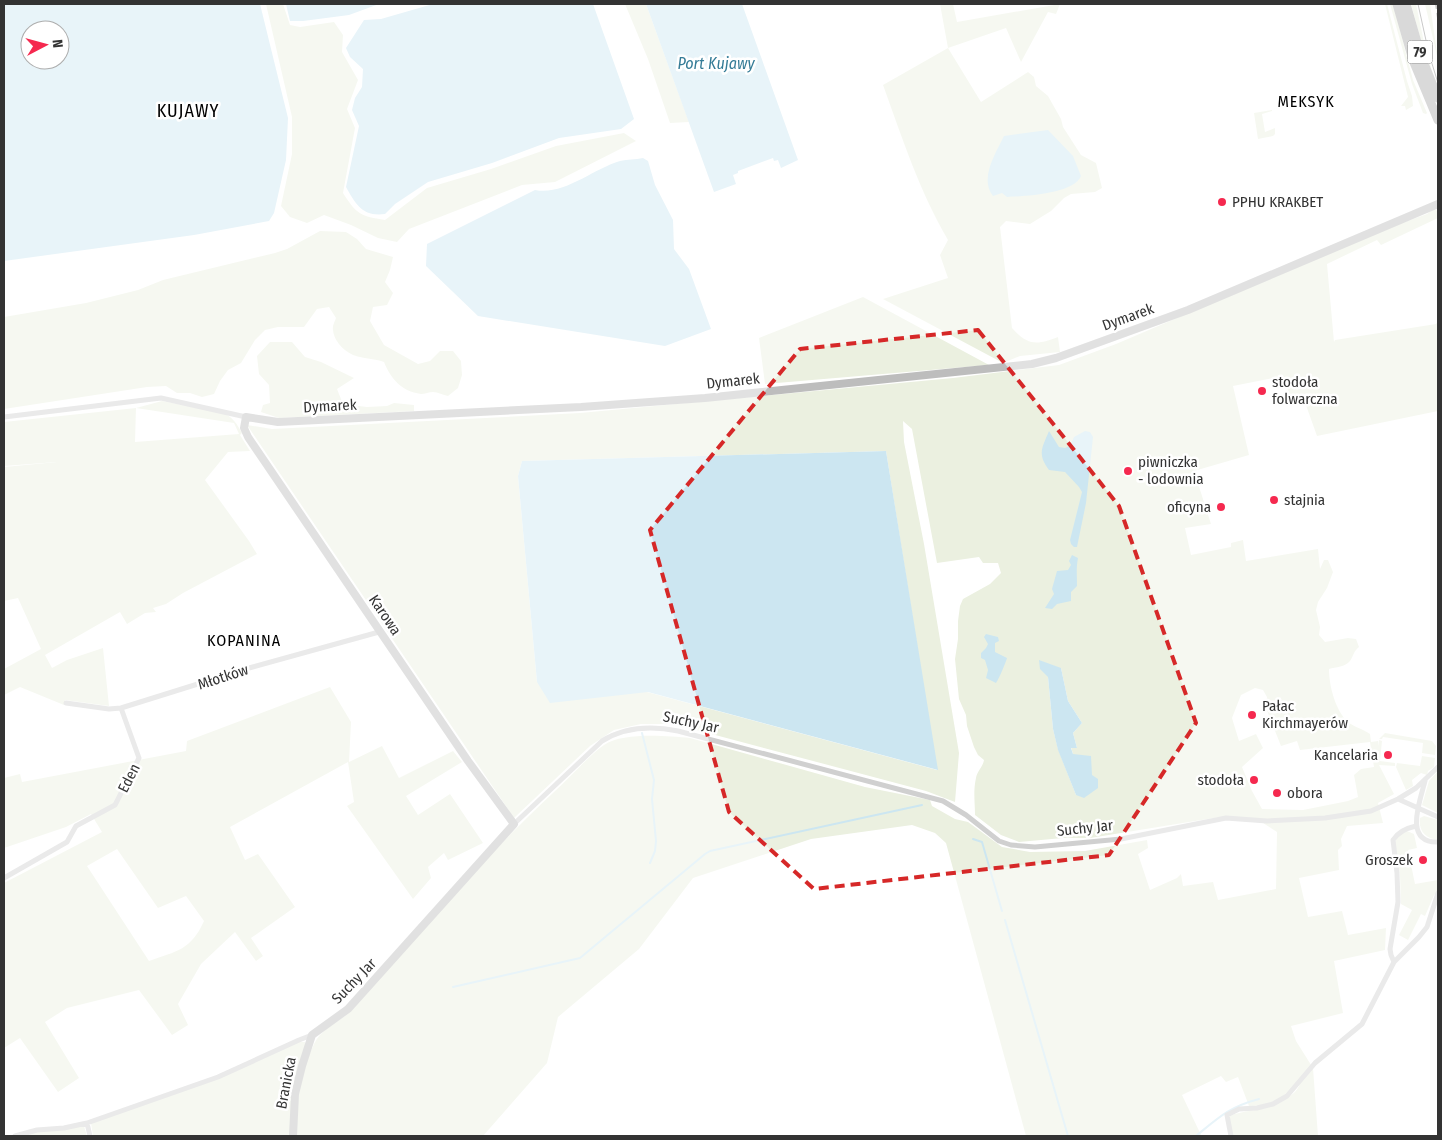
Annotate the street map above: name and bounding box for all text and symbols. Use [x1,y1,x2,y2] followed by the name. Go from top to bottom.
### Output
[20,20,70,70] north arrow
[49,39,66,49] text: N
[1408,41,1432,64] road number: 79
[677,54,755,73] water label: Port Kujawy
[1277,92,1335,111] district label: MEKSYK
[157,100,219,122] district label: KUJAWY
[1232,193,1323,211] place label: PPHU KRAKBET
[1216,196,1228,208] marker: PPHU KRAKBET
[1100,299,1156,335] street label: Dymarek
[705,369,761,393] street label: Dymarek
[1272,373,1338,408] place label: stodoła folwarczna
[1256,385,1268,397] marker: stodoła folwarczna
[303,396,357,416] street label: Dymarek
[1138,453,1204,488] place label: piwniczka - lodownia
[1122,465,1134,477] marker: piwniczka - lodownia
[1284,491,1325,509] place label: stajnia
[1268,494,1280,506] marker: stajnia
[1167,498,1211,516] place label: oficyna
[1215,501,1227,513] marker: oficyna
[365,591,405,639] street label: Karowa
[207,631,281,650] district label: KOPANINA
[195,660,251,694] street label: Młotków
[1262,697,1348,732] place label: Pałac Kirchmayerów
[662,707,721,737] street label: Suchy Jar
[1246,709,1258,721] marker: Pałac Kirchmayerów
[1314,746,1378,764] place label: Kancelaria
[1382,749,1394,761] marker: Kancelaria
[114,761,144,795] street label: Eden
[1198,771,1244,789] place label: stodoła
[1248,774,1260,786] marker: stodoła
[1287,784,1323,802] place label: obora
[1271,787,1283,799] marker: obora
[1056,816,1115,840] street label: Suchy Jar
[1365,851,1413,869] place label: Groszek
[1417,854,1429,866] marker: Groszek
[328,954,381,1008] street label: Suchy Jar
[272,1055,300,1111] street label: Branicka

